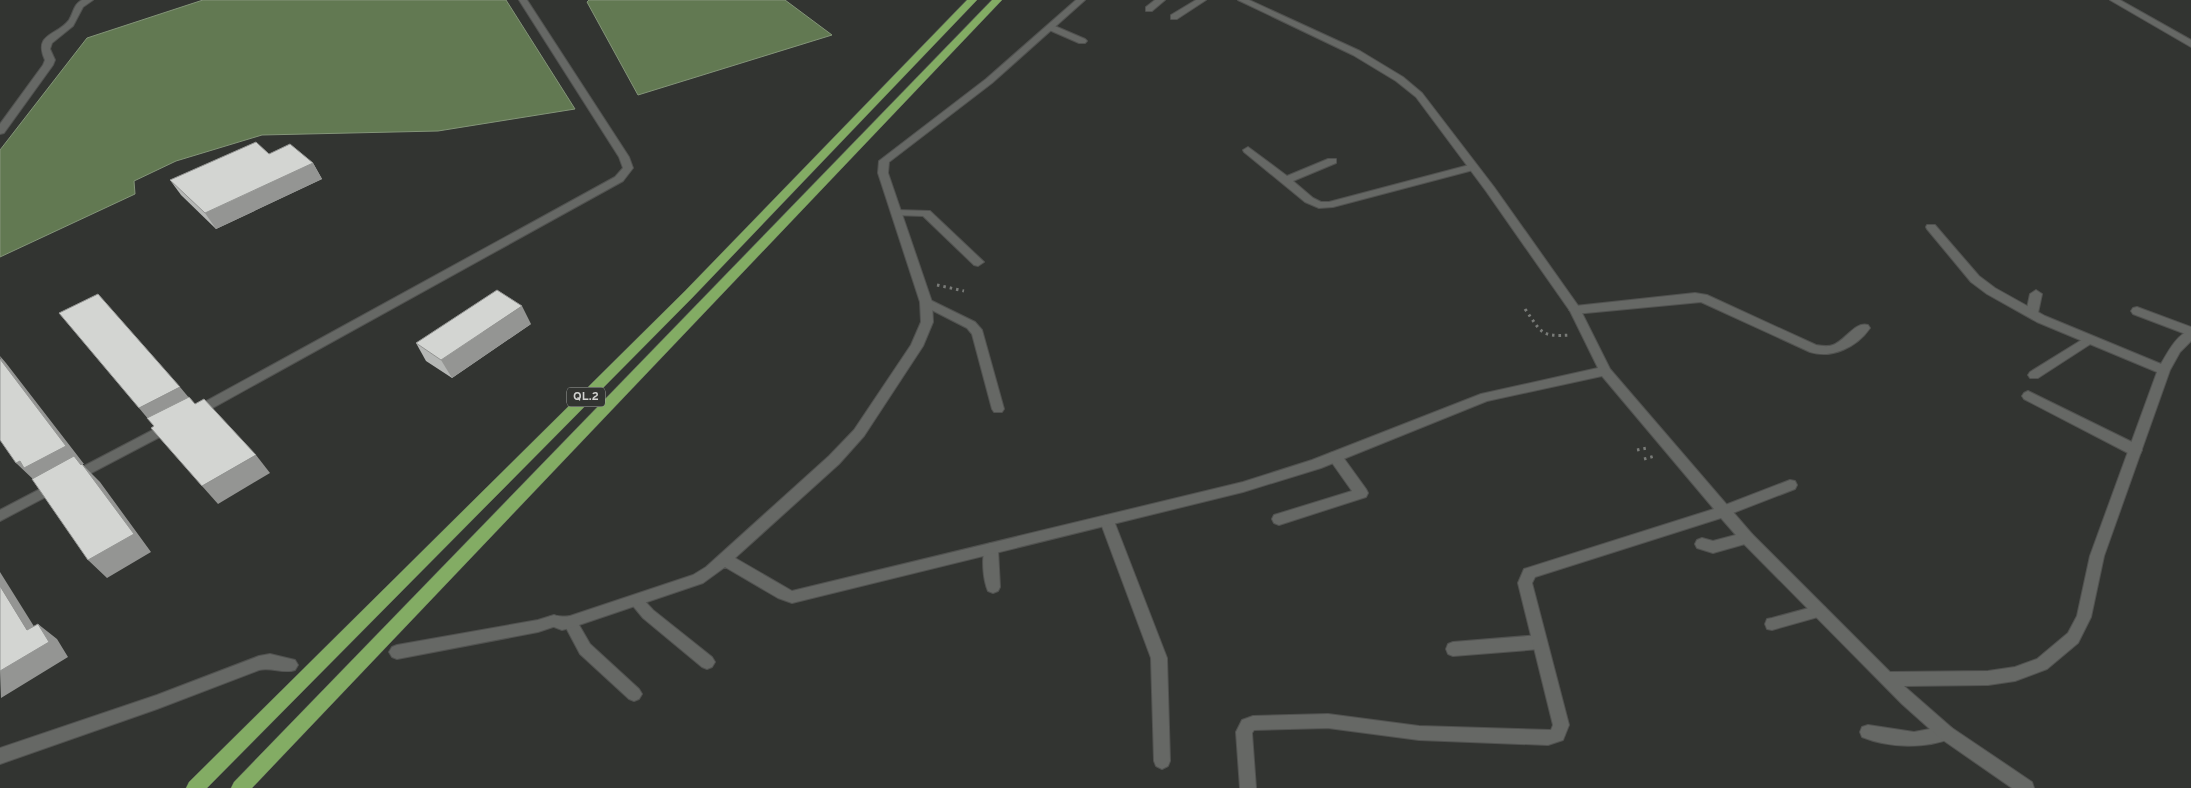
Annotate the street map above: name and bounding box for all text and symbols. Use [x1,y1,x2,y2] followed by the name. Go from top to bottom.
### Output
[567,388,605,407] road number: QL.2

